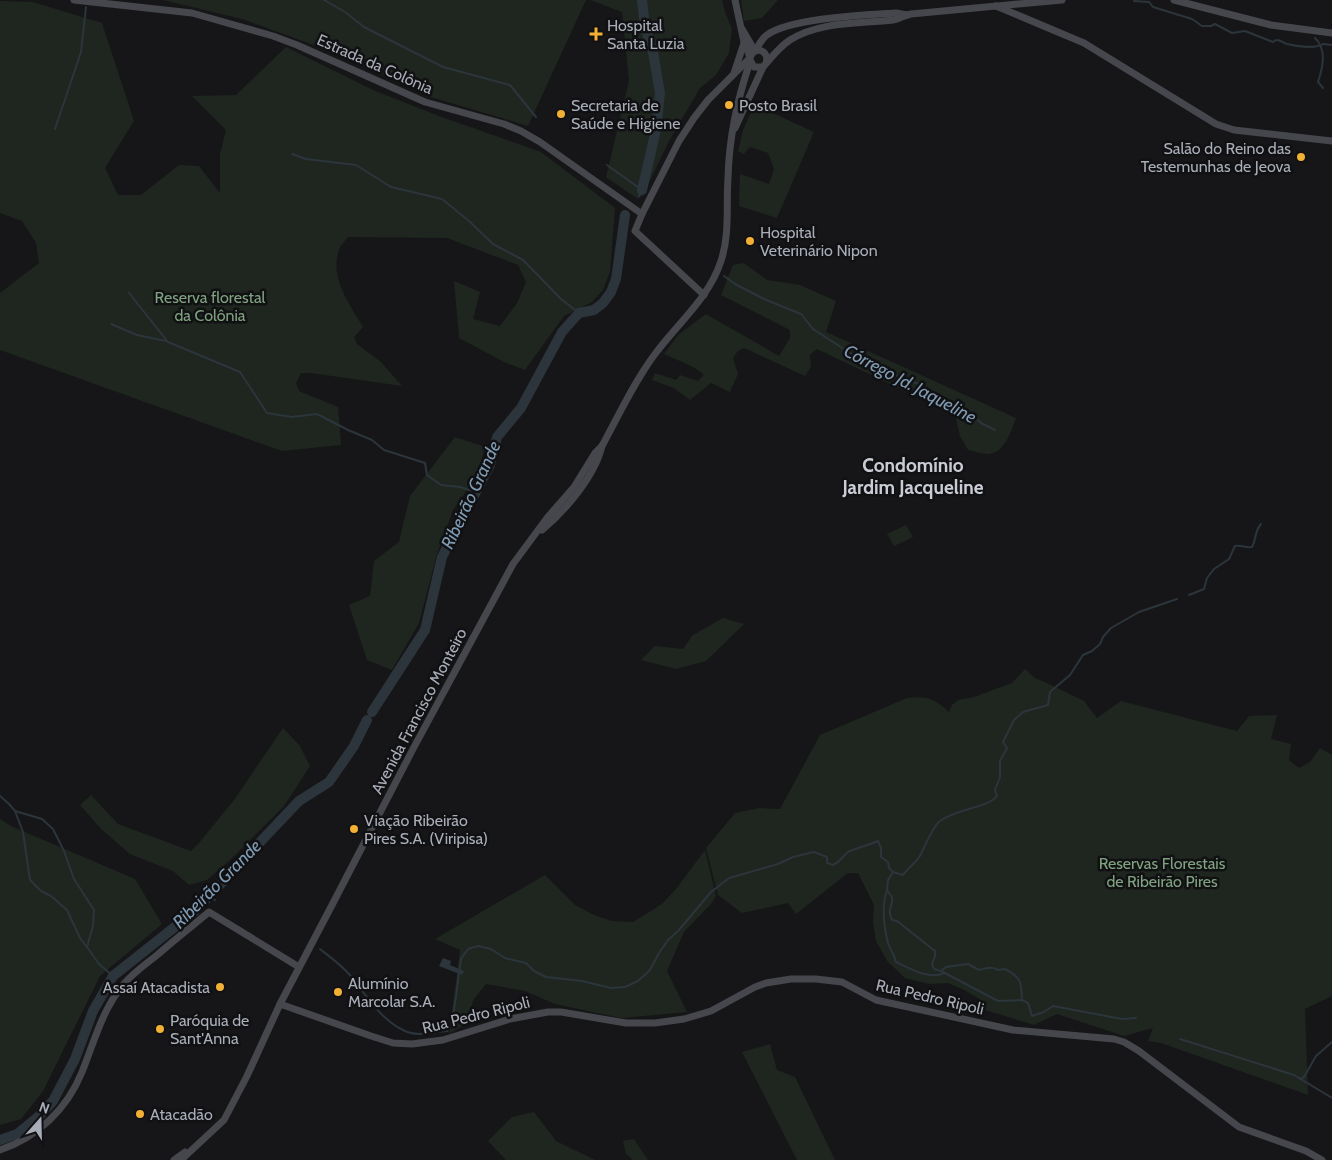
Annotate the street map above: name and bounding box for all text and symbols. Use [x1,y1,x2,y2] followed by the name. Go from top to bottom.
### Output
[607,16,685,53] place label: Hospital Santa Luzia
[589,27,603,41] marker: Hospital Santa Luzia
[314,30,436,98] street label: Estrada da Colônia
[571,96,680,133] place label: Secretaria de Saúde e Higiene
[739,96,817,115] place label: Posto Brasil
[723,99,735,111] marker: Posto Brasil
[555,108,567,120] marker: Secretaria de Saúde e Higiene
[1141,139,1291,176] place label: Salão do Reino das Testemunhas de Jeova
[1295,151,1307,163] marker: Salão do Reino das Testemunhas de Jeova
[760,223,878,260] place label: Hospital Veterinário Nipon
[744,235,756,247] marker: Hospital Veterinário Nipon
[155,288,266,325] park label: Reserva florestal da Colônia
[840,340,980,428] water label: Córrego Jd. Jaqueline
[436,438,506,552] water label: Ribeirão Grande
[841,454,984,499] district label: Condomínio Jardim Jacqueline
[367,625,471,797] street label: Avenida Francisco Monteiro
[364,811,488,848] place label: Viação Ribeirão Pires S.A. (Viripisa)
[348,823,360,835] marker: Viação Ribeirão Pires S.A. (Viripisa)
[168,835,266,933] water label: Ribeirão Grande
[1099,854,1226,891] park label: Reservas Florestais de Ribeirão Pires
[348,974,435,1011] place label: Alumínio Marcolar S.A.
[874,975,986,1019] street label: Rua Pedro Ripoli
[103,978,210,997] place label: Assaí Atacadista
[214,981,226,993] marker: Assaí Atacadista
[332,986,344,998] marker: Alumínio Marcolar S.A.
[420,992,532,1038] street label: Rua Pedro Ripoli
[170,1011,249,1048] place label: Paróquia de Sant'Anna
[154,1023,166,1035] marker: Paróquia de Sant'Anna
[15,1095,65,1145] north arrow
[37,1098,52,1118] text: N
[150,1105,213,1124] place label: Atacadão
[134,1108,146,1120] marker: Atacadão

